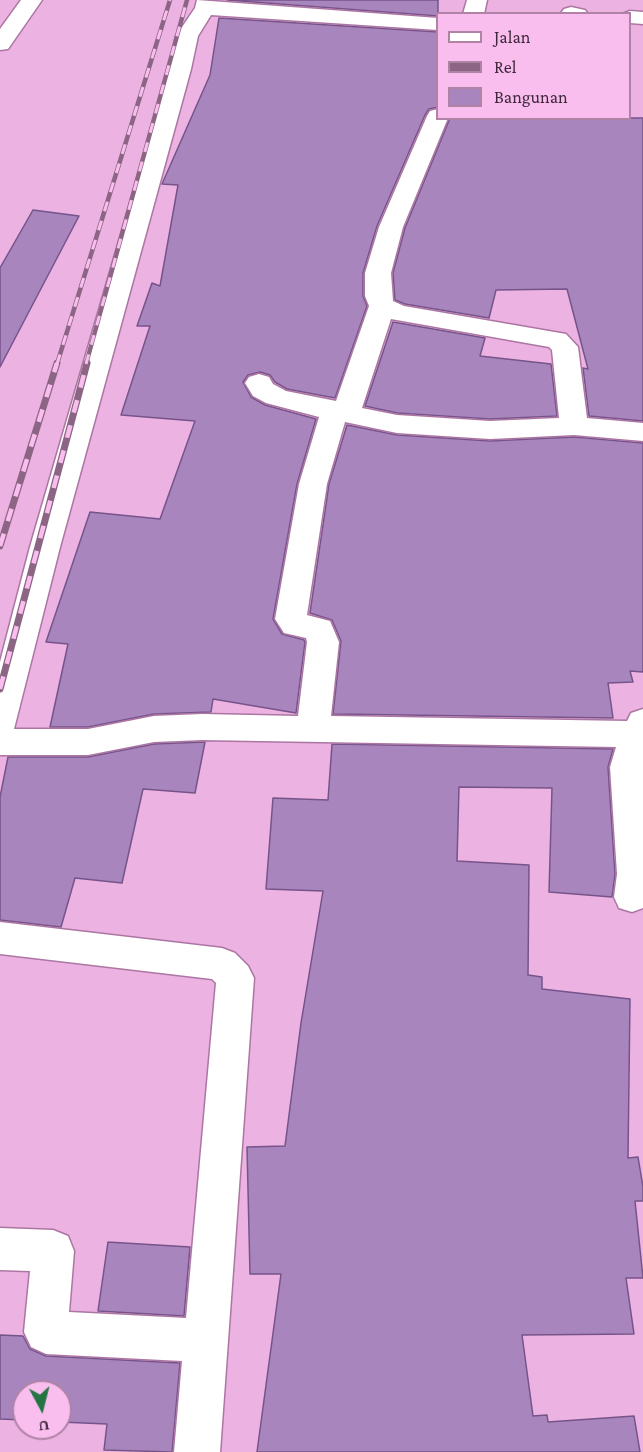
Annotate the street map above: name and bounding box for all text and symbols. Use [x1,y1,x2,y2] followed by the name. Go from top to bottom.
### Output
[436,12,631,120] legend
[494,27,530,47] text: Jalan
[494,57,516,77] text: Rel
[494,87,568,107] text: Bangunan
[12,1380,72,1440] north arrow
[38,1417,50,1435] text: U

